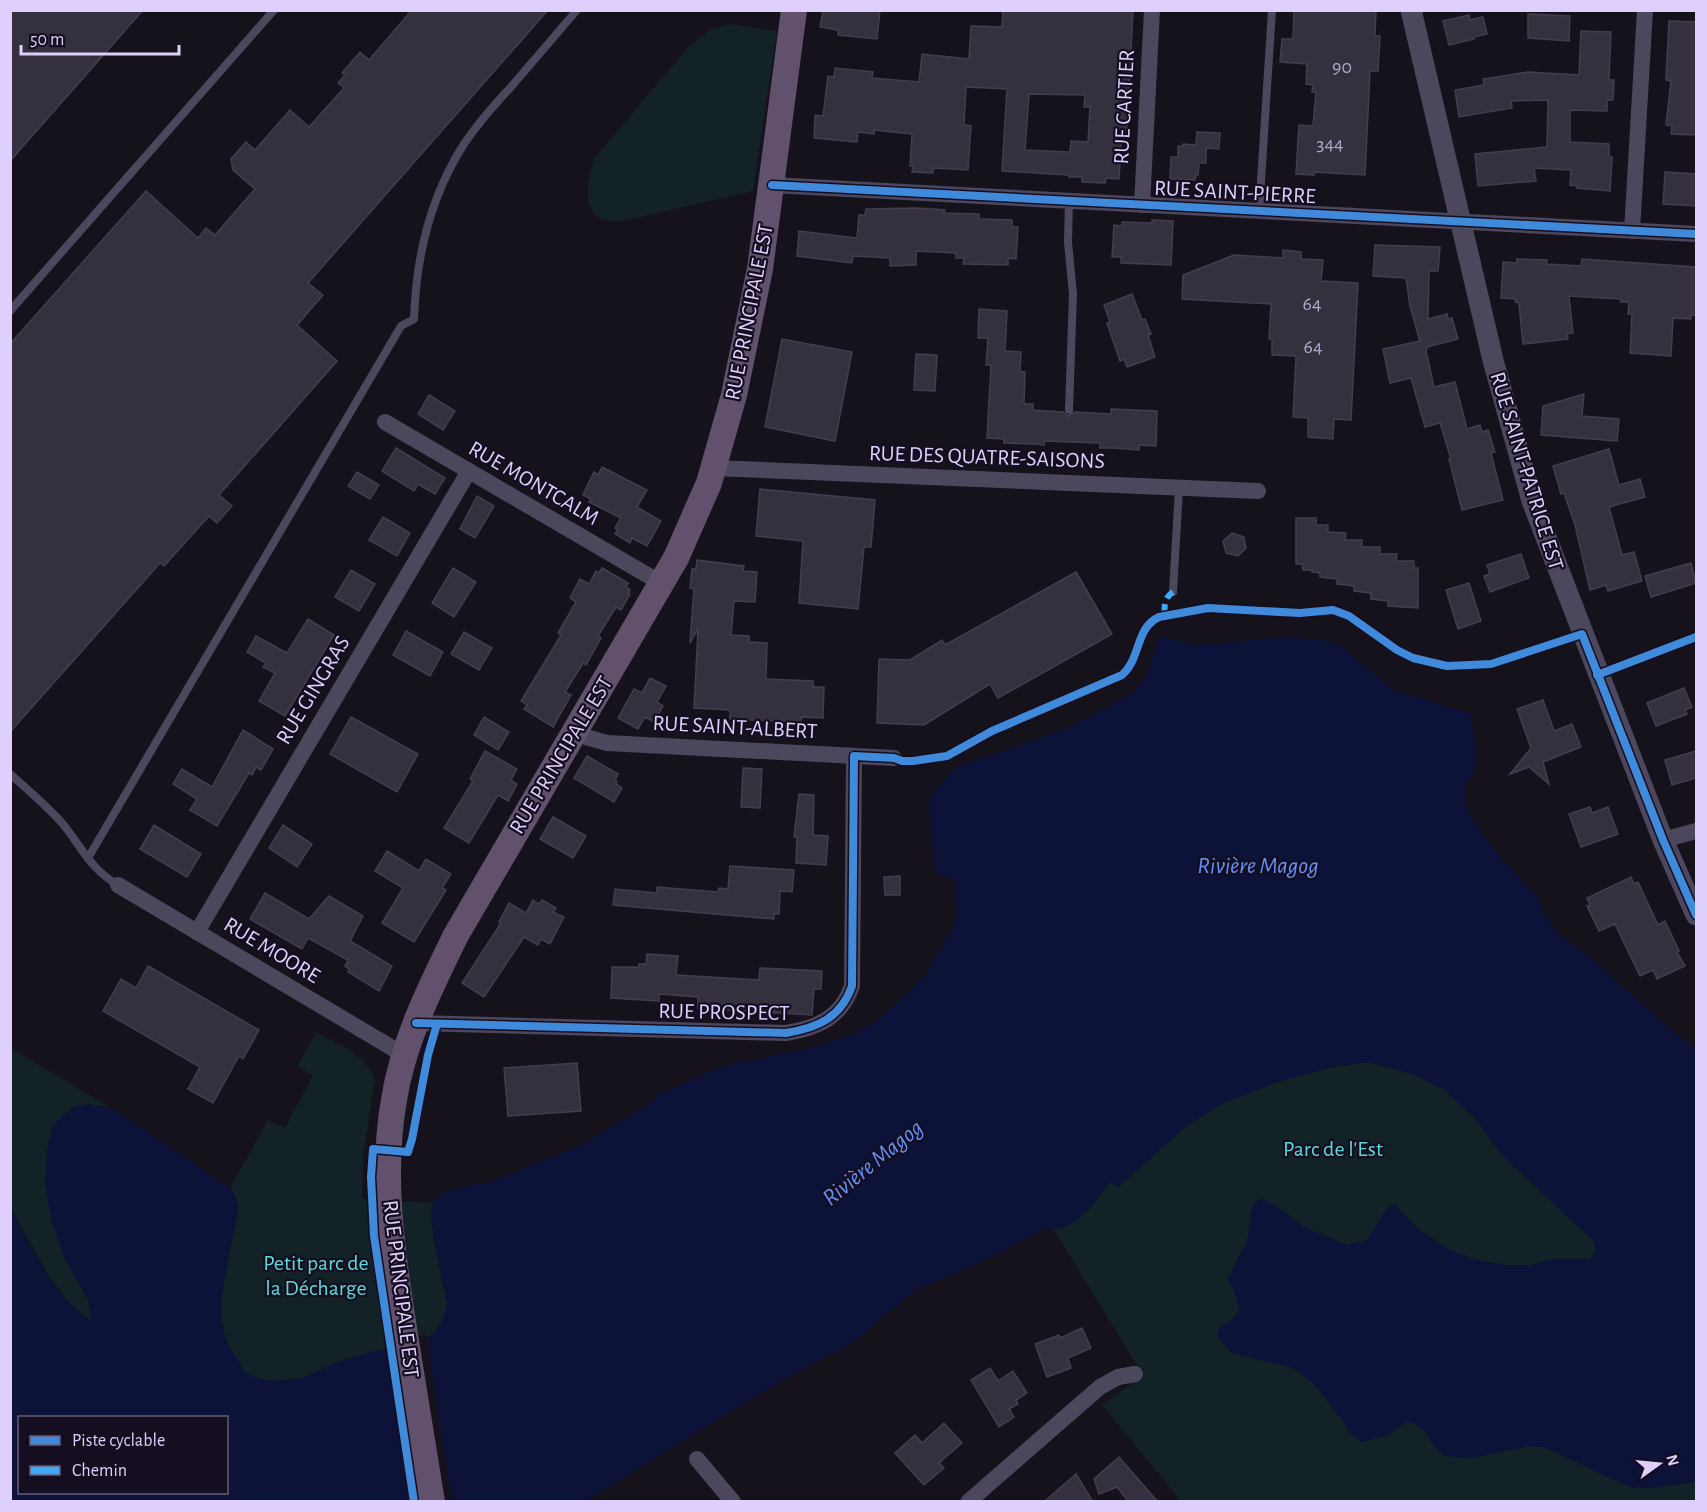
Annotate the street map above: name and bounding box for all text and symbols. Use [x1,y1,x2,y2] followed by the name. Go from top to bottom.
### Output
[21,18,178,56] scale bar
[30,31,64,49] text: 50 m
[1110,49,1138,165] street label: RUE CARTIER
[1332,57,1352,77] house number: 90
[1316,134,1344,154] house number: 344
[1154,177,1317,207] street label: RUE SAINT-PIERRE
[721,222,777,402] street label: RUE PRINCIPALE EST
[1302,294,1322,314] house number: 64
[1303,337,1323,357] house number: 64
[1486,369,1568,573] street label: RUE SAINT-PATRICE EST
[465,437,603,529] street label: RUE MONTCALM
[869,442,1105,472] street label: RUE DES QUATRE-SAISONS
[272,632,354,748] street label: RUE GINGRAS
[505,672,617,837] street label: RUE PRINCIPALE EST
[652,712,818,742] street label: RUE SAINT-ALBERT
[1197,854,1319,878] water label: Rivière Magog
[220,913,324,987] street label: RUE MOORE
[658,1000,790,1024] street label: RUE PROSPECT
[818,1115,928,1211] water label: Rivière Magog
[1283,1138,1383,1160] park label: Parc de l'Est
[379,1199,423,1379] street label: RUE PRINCIPALE EST
[263,1252,369,1299] park label: Petit parc de la Décharge
[18,1416,228,1494] legend
[72,1432,165,1450] text: Piste cyclable
[1629,1434,1689,1494] north arrow
[1663,1453,1682,1468] text: N
[72,1462,127,1480] text: Chemin

